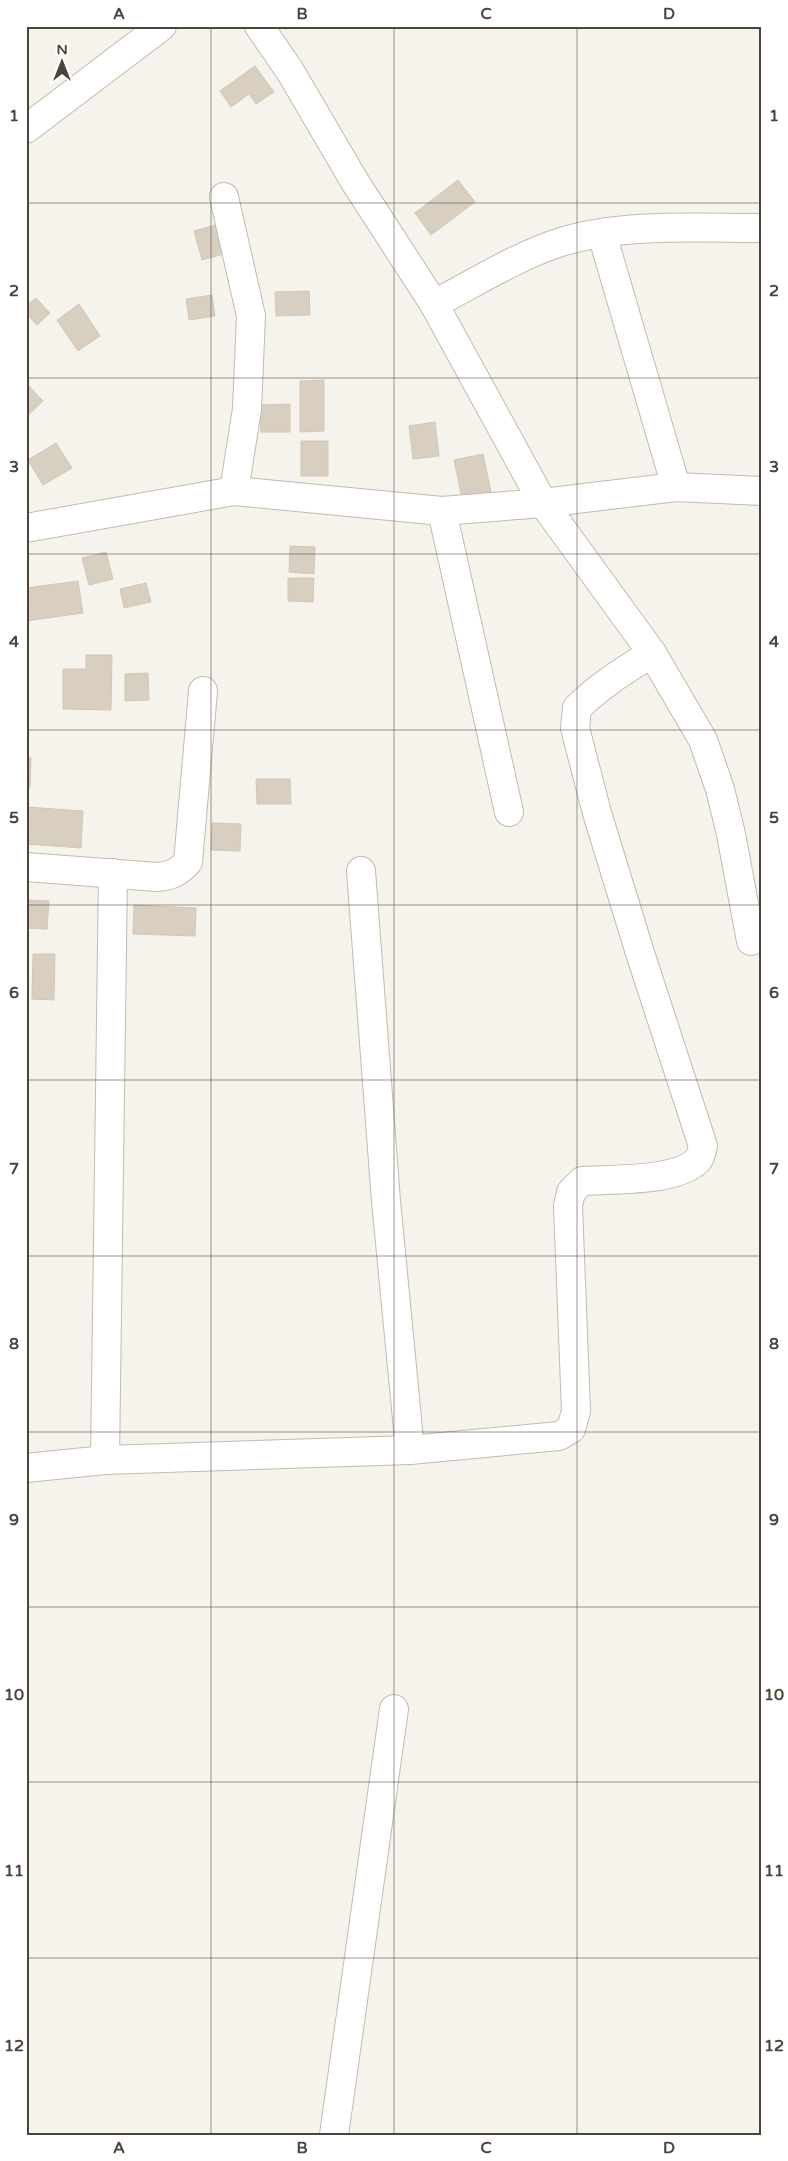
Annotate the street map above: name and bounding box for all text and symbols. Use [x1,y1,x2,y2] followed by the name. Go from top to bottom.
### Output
[113,4,125,24] text: A
[296,4,308,24] text: B
[480,4,492,24] text: C
[663,4,675,24] text: D
[38,38,88,88] north arrow
[56,41,68,58] text: N
[9,106,19,126] text: 1
[769,106,779,126] text: 1
[9,281,19,301] text: 2
[769,281,779,301] text: 2
[9,457,19,477] text: 3
[769,457,779,477] text: 3
[9,632,19,652] text: 4
[769,632,779,652] text: 4
[9,808,19,828] text: 5
[769,808,779,828] text: 5
[9,983,19,1003] text: 6
[769,983,779,1003] text: 6
[9,1159,19,1179] text: 7
[769,1159,779,1179] text: 7
[9,1334,19,1354] text: 8
[769,1334,779,1354] text: 8
[9,1510,19,1530] text: 9
[769,1510,779,1530] text: 9
[4,1685,24,1705] text: 10
[764,1685,784,1705] text: 10
[4,1861,24,1881] text: 11
[764,1861,784,1881] text: 11
[4,2036,24,2056] text: 12
[764,2036,784,2056] text: 12
[113,2138,125,2158] text: A
[296,2138,308,2158] text: B
[480,2138,492,2158] text: C
[663,2138,675,2158] text: D

